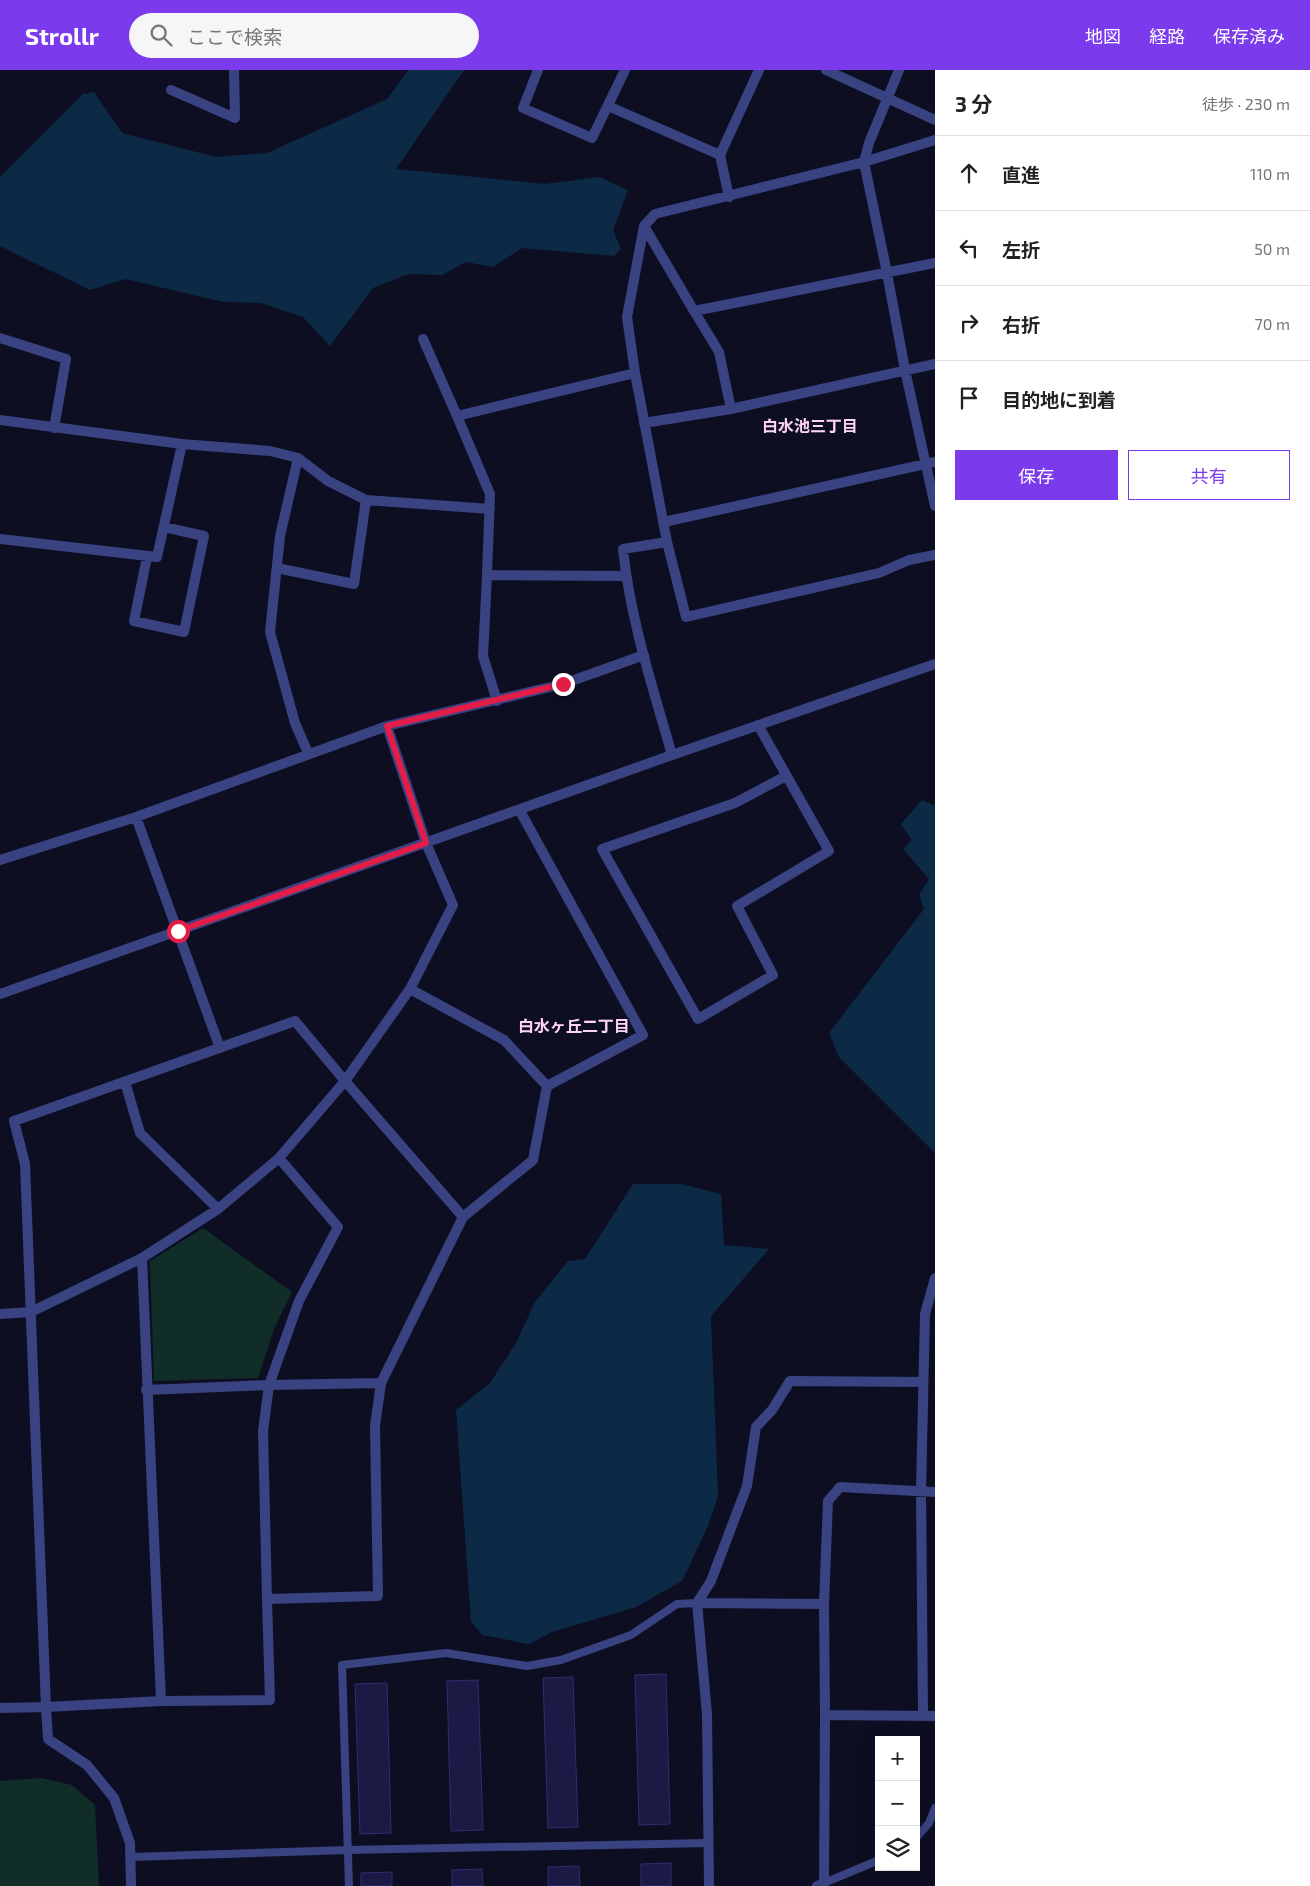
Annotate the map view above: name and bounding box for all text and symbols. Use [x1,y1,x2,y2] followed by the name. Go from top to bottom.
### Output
[129,13,479,58] search box
[25,21,99,50] text: Strollr
[147,21,175,49] icon: search
[187,25,282,48] text: ここで検索
[1085,25,1121,47] text: 地図
[1149,25,1185,47] text: 経路
[1213,25,1285,47] text: 保存済み
[955,91,992,116] text: 3 分
[1202,94,1290,113] text: 徒歩 · 230 m
[955,159,983,187] icon: ahead
[1002,163,1040,186] text: 直進
[1250,164,1290,183] text: 110 m
[955,234,983,262] icon: left
[1002,238,1040,261] text: 左折
[1254,239,1290,258] text: 50 m
[955,309,983,337] icon: right
[1002,313,1040,336] text: 右折
[1255,314,1290,333] text: 70 m
[955,384,983,412] icon: arrive
[1002,388,1116,411] text: 目的地に到着
[762,416,858,435] district label: 白水池三丁目
[955,450,1118,500] button: 保存
[1128,450,1290,500] button: 共有
[552,673,575,696] route end
[167,920,190,943] route start
[518,1016,630,1035] district label: 白水ヶ丘二丁目
[875,1736,920,1871] map controls
[875,1736,920,1781] button: +
[875,1781,920,1826] button: −
[875,1826,920,1871] button: layers

